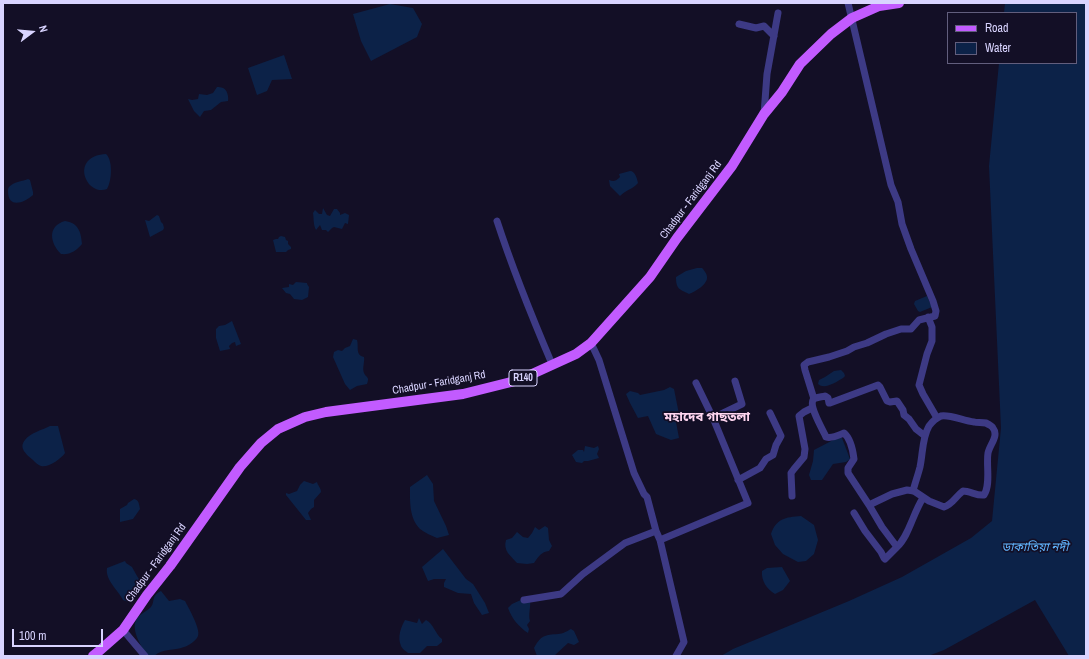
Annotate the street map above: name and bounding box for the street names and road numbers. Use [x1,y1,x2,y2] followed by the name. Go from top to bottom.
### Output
[657,158,725,242] street label: Chadpur - Faridganj Rd
[391,368,487,398] street label: Chadpur - Faridganj Rd
[509,370,537,386] road number: R140
[123,521,189,605] street label: Chadpur - Faridganj Rd

